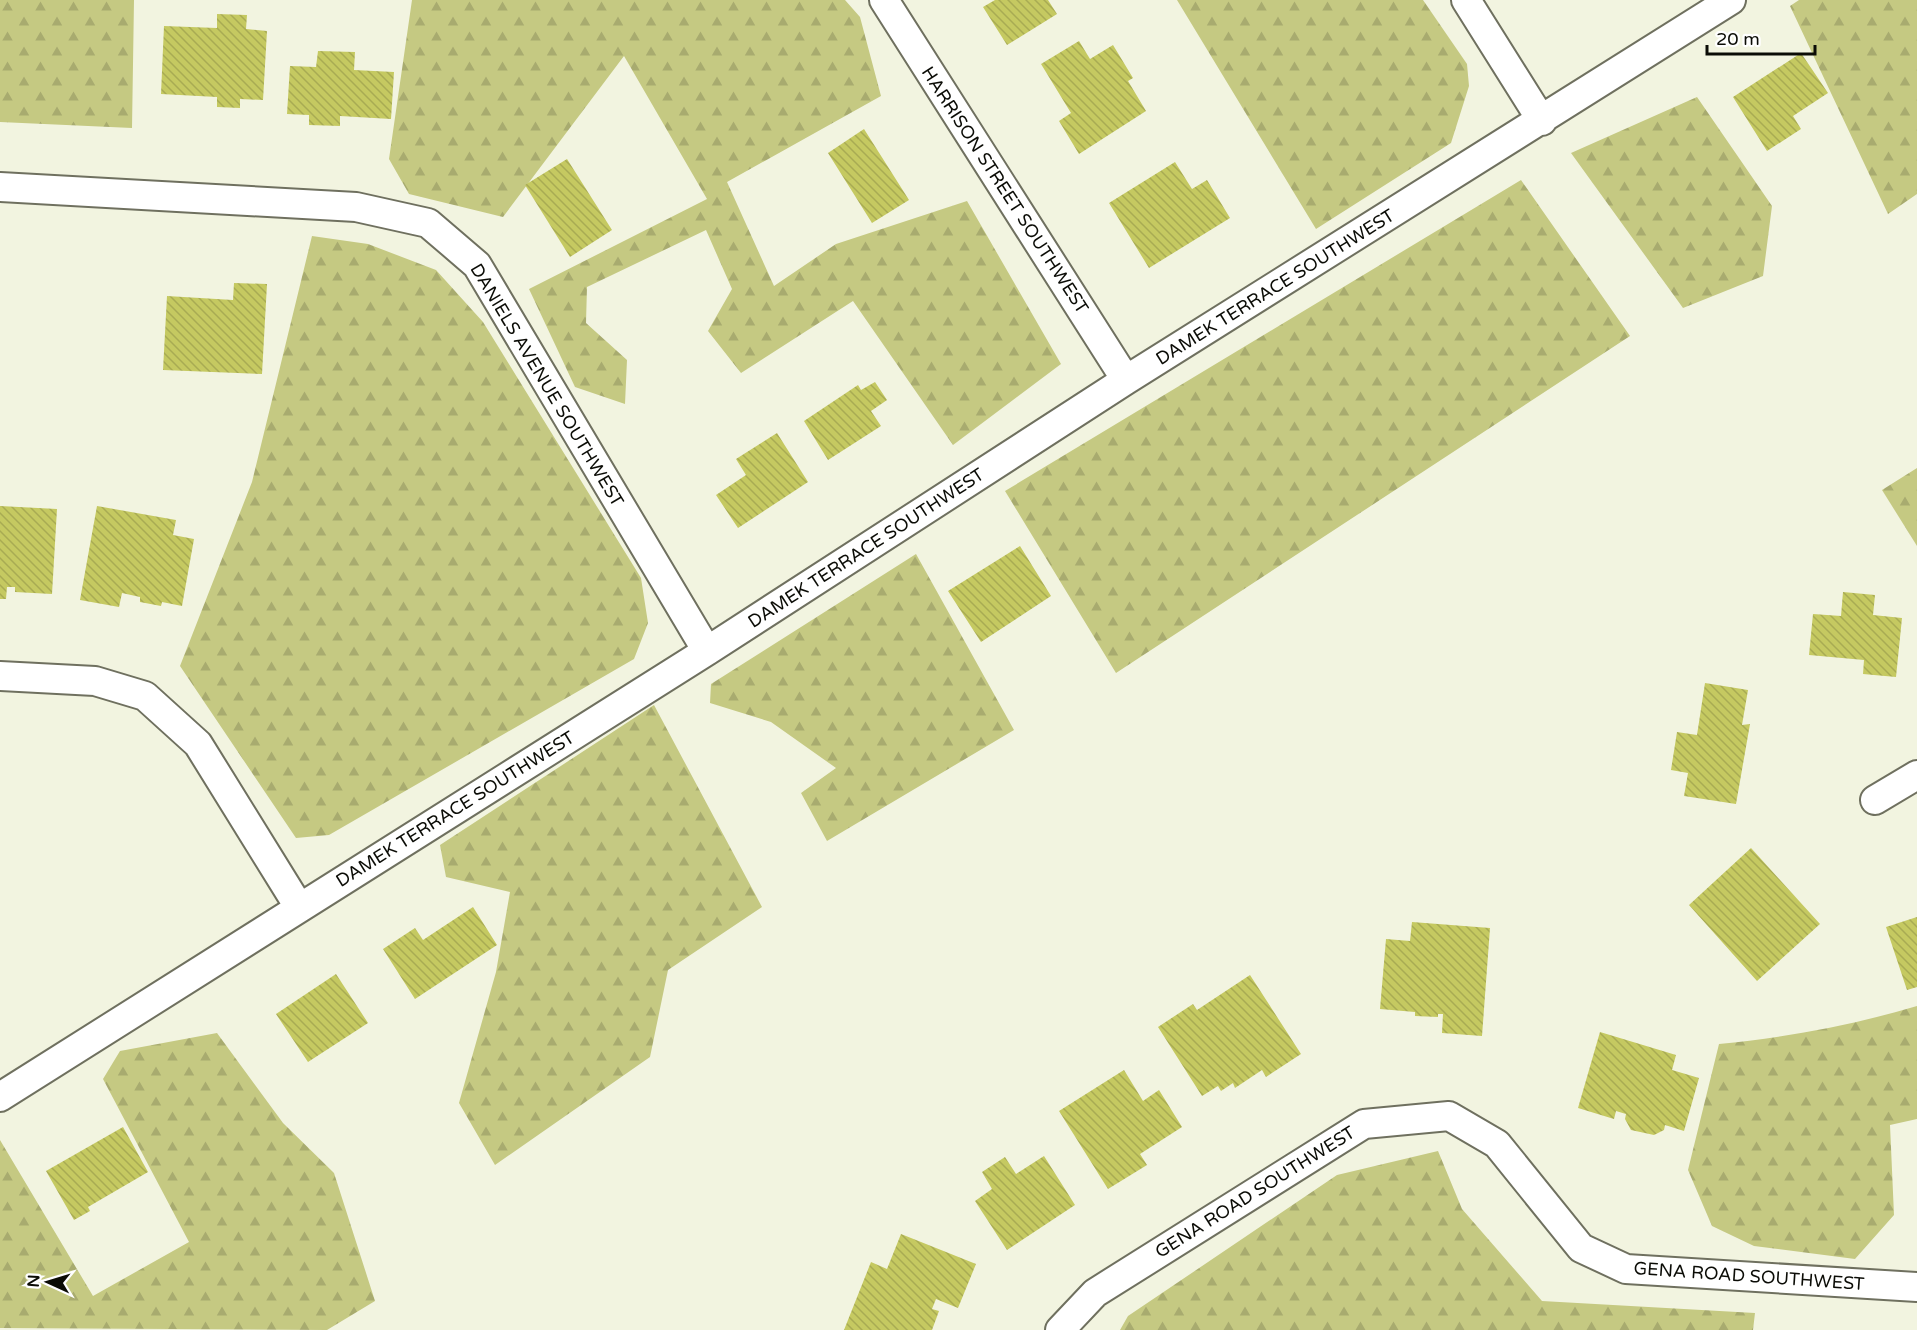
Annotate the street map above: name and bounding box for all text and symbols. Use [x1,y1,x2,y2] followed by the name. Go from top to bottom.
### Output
[1707,18,1815,56] scale bar
[1716,28,1760,50] text: 20 m
[917,62,1093,318] street label: HARRISON STREET SOUTHWEST
[1152,204,1398,370] street label: DAMEK TERRACE SOUTHWEST
[466,259,628,511] street label: DANIELS AVENUE SOUTHWEST
[744,463,988,633] street label: DAMEK TERRACE SOUTHWEST
[332,726,578,892] street label: DAMEK TERRACE SOUTHWEST
[1151,1121,1359,1263] street label: GENA ROAD SOUTHWEST
[18,1252,78,1312] north arrow
[1633,1257,1865,1295] street label: GENA ROAD SOUTHWEST
[24,1274,44,1288] text: N

